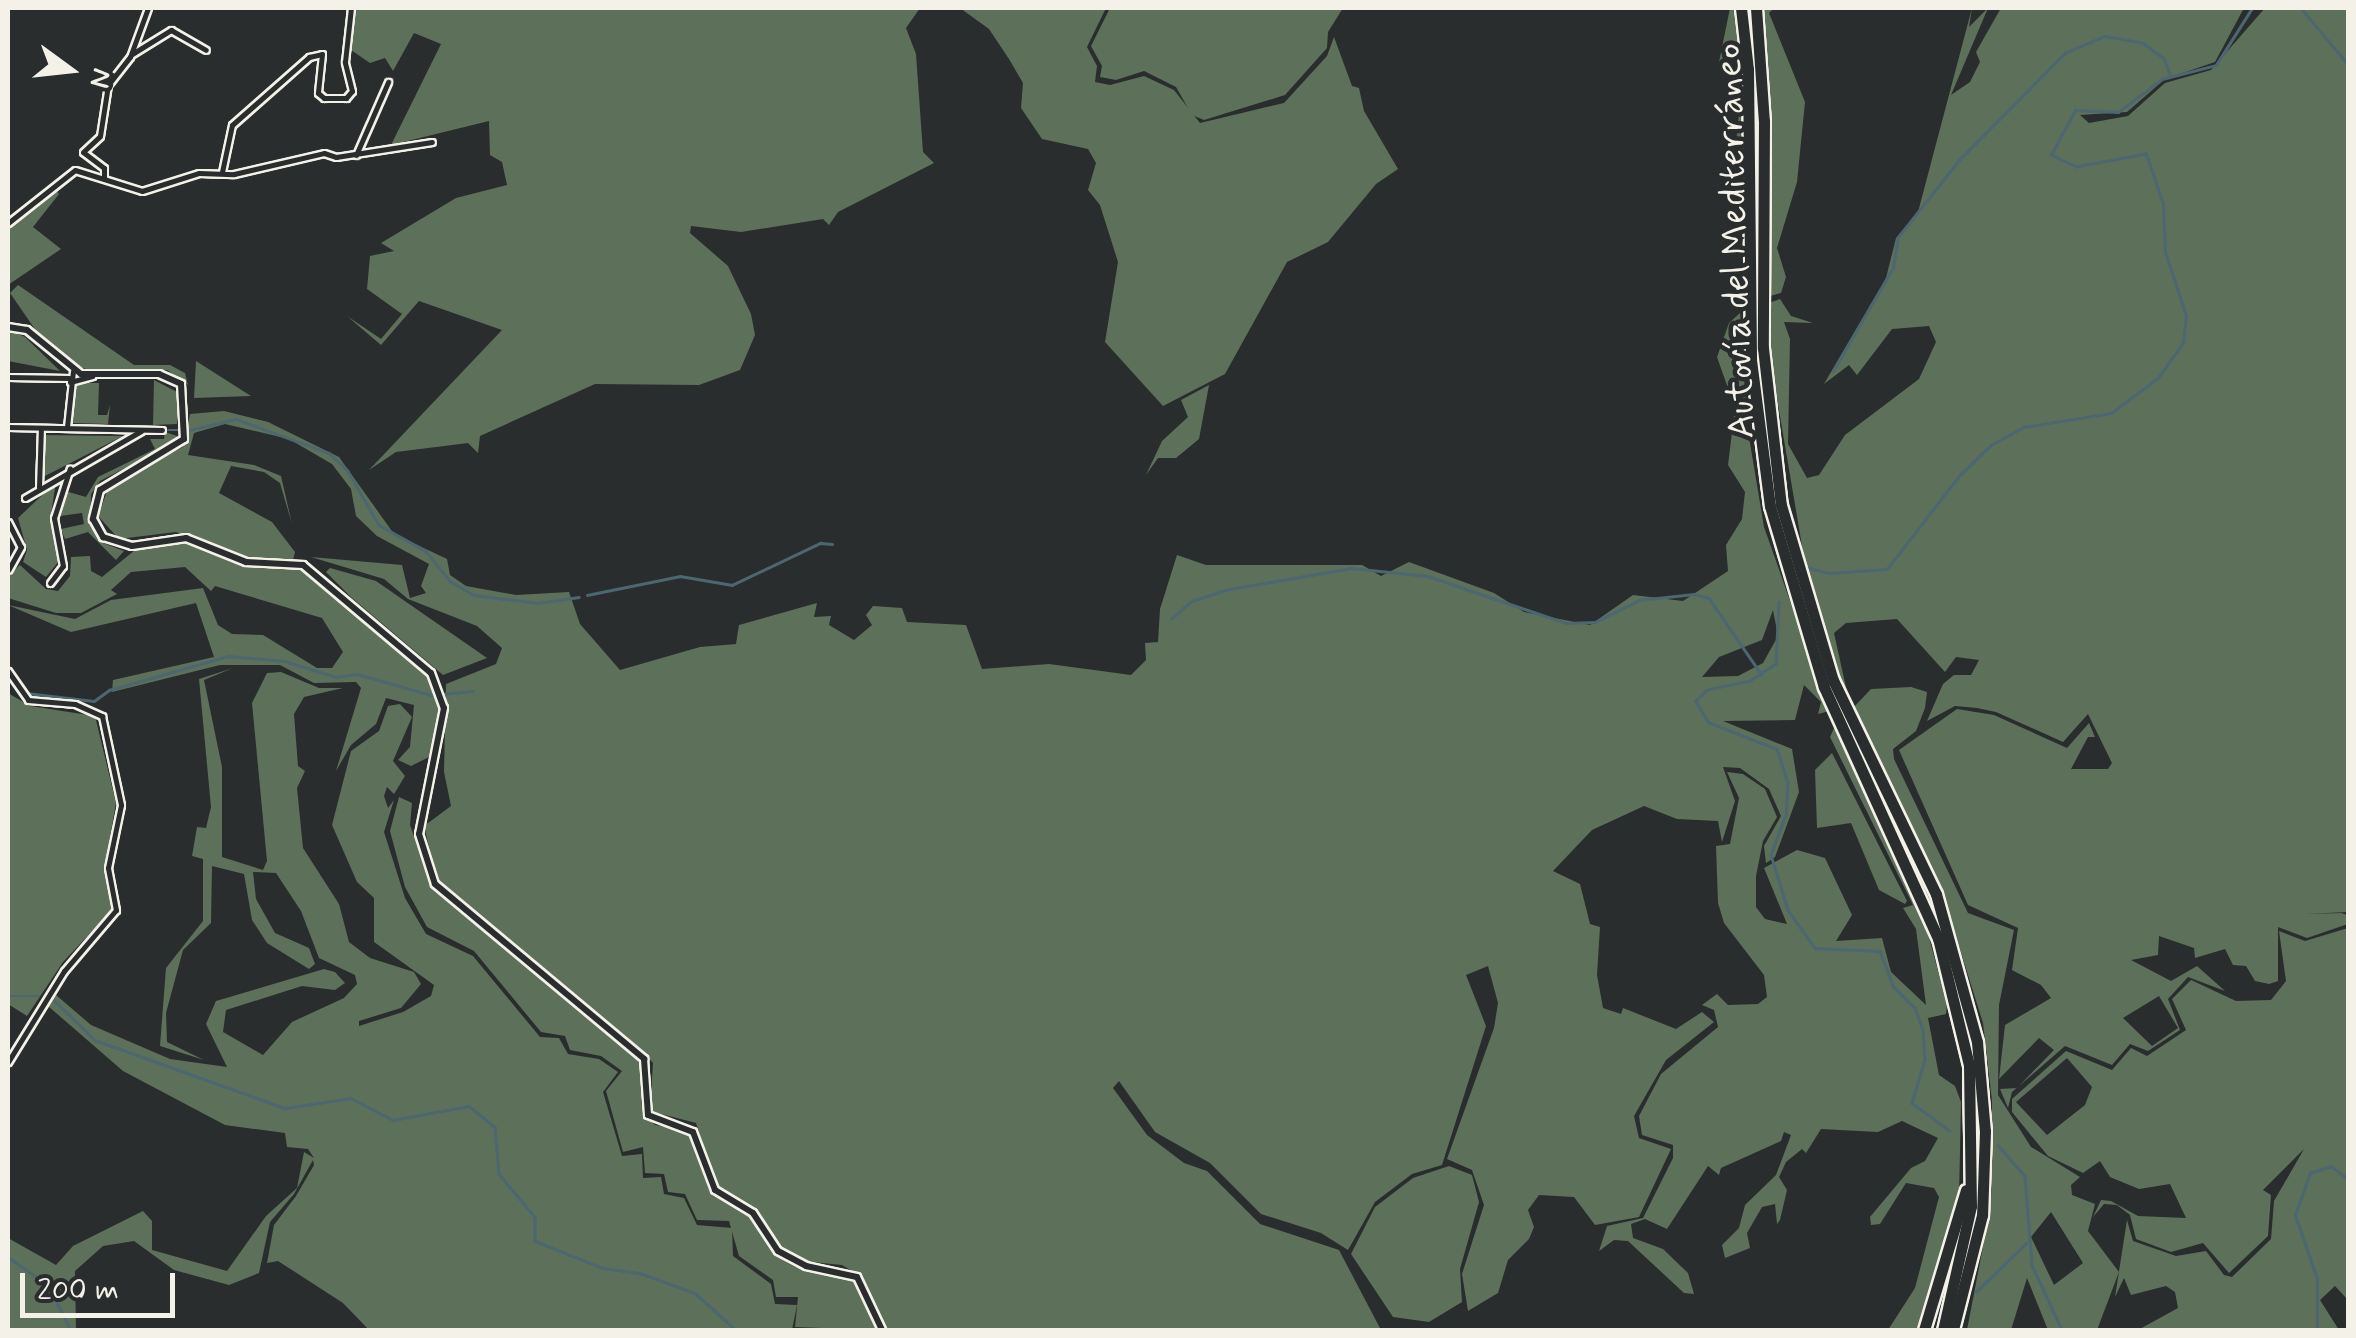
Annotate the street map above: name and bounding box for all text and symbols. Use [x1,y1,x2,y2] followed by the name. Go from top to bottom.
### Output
[20,20,120,120] north arrow
[1706,38,1766,444] street label: Autovía del Mediterráneo
[79,64,120,92] text: N
[25,1253,180,1315] scale bar
[37,1271,119,1310] text: 200 m

